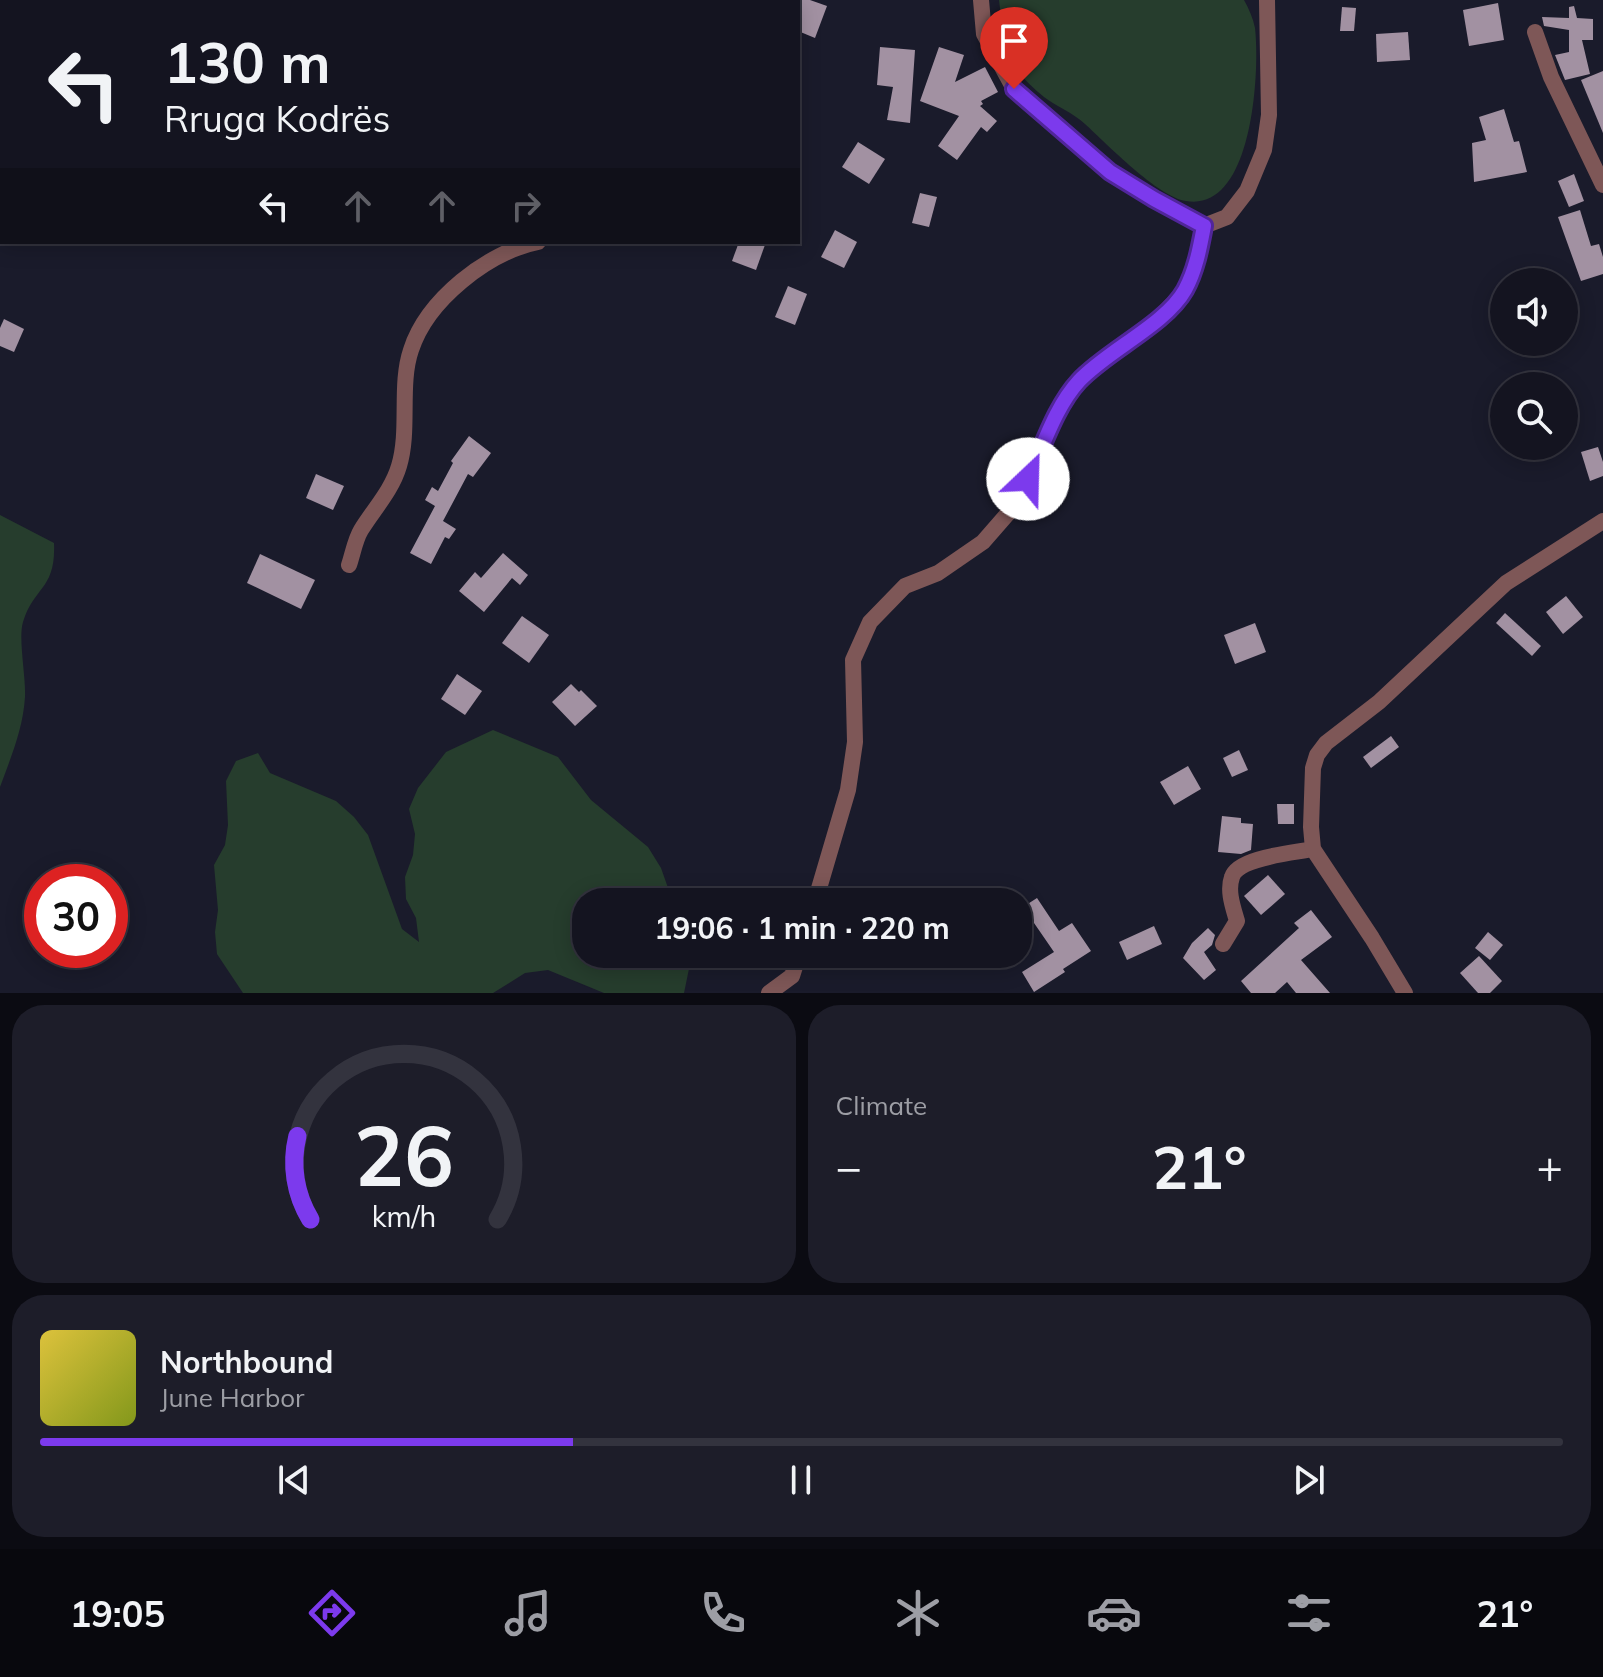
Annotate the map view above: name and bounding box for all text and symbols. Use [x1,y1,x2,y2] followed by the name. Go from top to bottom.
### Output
[980,7,1048,89] pin
[992,19,1036,63] icon: arrive
[164,27,331,97] text: 130 m
[32,32,136,136] icon: left
[164,96,390,141] text: Rruga Kodrës
[252,184,296,228] icon: left
[336,184,380,228] icon: ahead
[420,184,464,228] icon: ahead
[504,184,548,228] icon: right
[1490,268,1578,460] map controls
[1490,268,1578,356] button: sound
[1490,372,1578,460] button: search
[986,437,1070,521] position arrow
[24,864,128,968] speed limit sign: 30
[654,909,950,947] text: 19:06 · 1 min · 220 m
[836,1089,927,1122] text: Climate
[354,1102,454,1207] text: 26
[1152,1129,1247,1204] text: 21°
[836,1139,862,1194] text: −
[1537,1139,1563,1194] text: +
[371,1198,436,1234] text: km/h
[160,1343,333,1381] text: Northbound
[160,1381,305,1414] text: June Harbor
[272,1458,316,1502] icon: previous
[779,1458,823,1502] icon: pause
[1287,1458,1331,1502] icon: next
[304,1585,360,1641] icon: directions
[500,1585,556,1641] icon: music
[695,1585,751,1641] icon: phone
[890,1585,946,1641] icon: climate
[1086,1585,1142,1641] icon: car
[1281,1585,1337,1641] icon: filters
[70,1591,165,1636] text: 19:05
[1476,1591,1533,1636] text: 21°

